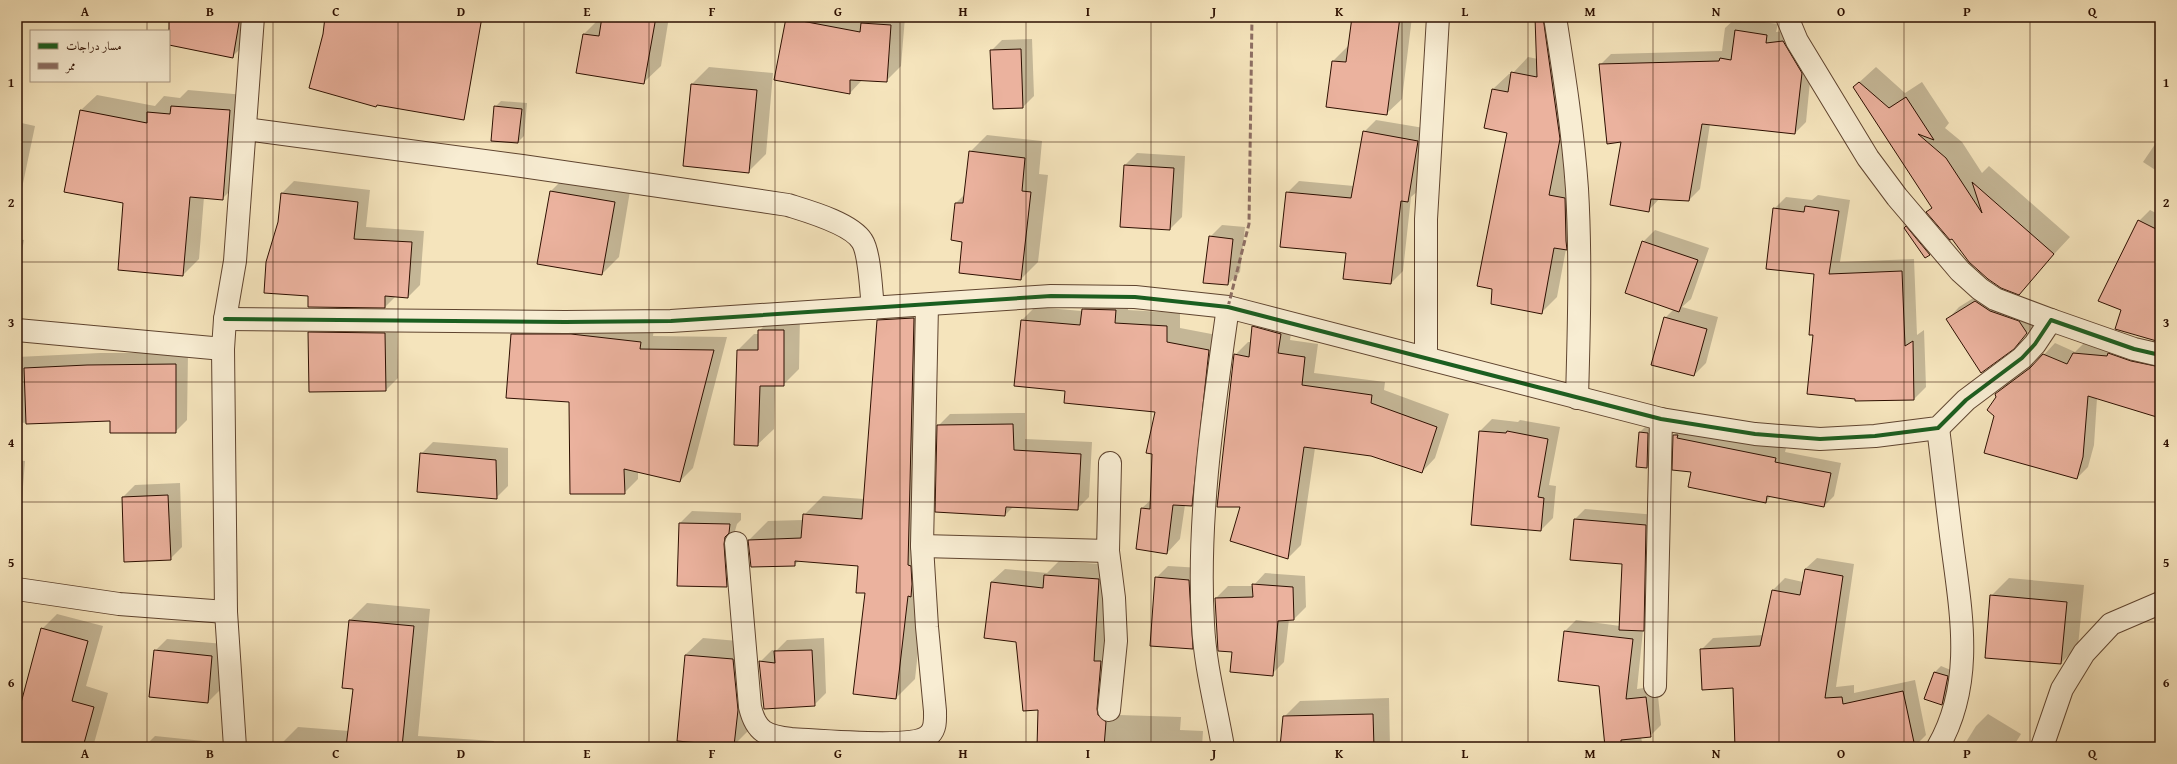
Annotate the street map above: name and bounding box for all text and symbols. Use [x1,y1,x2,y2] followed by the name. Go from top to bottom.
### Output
[81,2,90,21] text: A
[206,2,214,21] text: B
[332,2,340,21] text: C
[457,2,465,21] text: D
[584,2,591,21] text: E
[709,2,716,21] text: F
[834,2,842,21] text: G
[958,2,968,21] text: H
[1086,2,1090,21] text: I
[1210,2,1217,21] text: J
[1335,2,1344,21] text: K
[1462,2,1469,21] text: L
[1584,2,1596,21] text: M
[1712,2,1721,21] text: N
[1837,2,1845,21] text: O
[1963,2,1971,21] text: P
[2088,2,2098,21] text: Q
[30,30,170,82] legend
[66,37,122,54] text: مسار دراجات
[64,57,76,74] text: ممر
[8,73,14,92] text: 1
[2163,73,2169,92] text: 1
[8,193,15,212] text: 2
[2163,193,2170,212] text: 2
[8,313,14,332] text: 3
[2163,313,2169,332] text: 3
[8,433,15,452] text: 4
[2163,433,2170,452] text: 4
[8,553,15,572] text: 5
[2163,553,2170,572] text: 5
[8,673,15,692] text: 6
[2163,673,2170,692] text: 6
[81,744,90,763] text: A
[206,744,214,763] text: B
[332,744,340,763] text: C
[457,744,465,763] text: D
[584,744,591,763] text: E
[709,744,716,763] text: F
[834,744,842,763] text: G
[958,744,968,763] text: H
[1086,744,1090,763] text: I
[1210,744,1217,763] text: J
[1335,744,1344,763] text: K
[1462,744,1469,763] text: L
[1584,744,1596,763] text: M
[1712,744,1721,763] text: N
[1837,744,1845,763] text: O
[1963,744,1971,763] text: P
[2088,744,2098,763] text: Q

